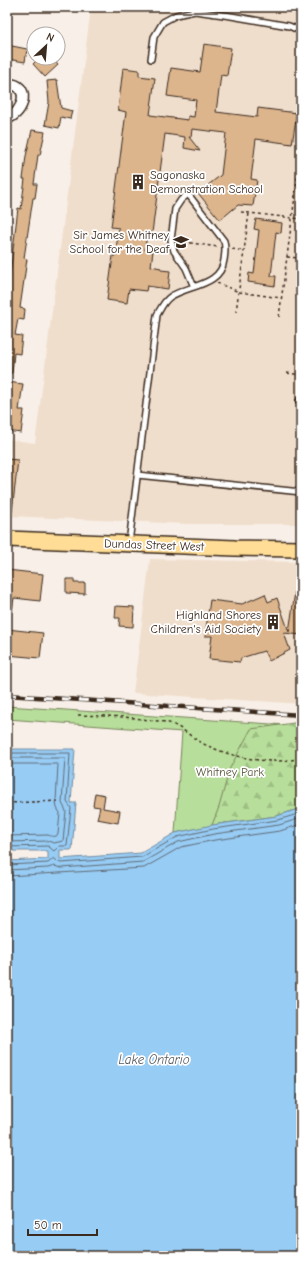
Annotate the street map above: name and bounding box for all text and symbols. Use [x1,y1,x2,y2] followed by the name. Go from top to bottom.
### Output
[26,26,66,66] north arrow
[44,30,56,45] text: N
[150,168,263,196] place label: Sagonaska Demonstration School
[129,173,147,191] building icon: Sagonaska Demonstration School
[70,228,170,256] place label: Sir James Whitney School for the Deaf
[172,233,190,251] school or university icon: Sir James Whitney School for the Deaf
[104,536,205,554] street label: Dundas Street West
[151,608,262,636] place label: Highland Shores Children's Aid Society
[264,613,282,631] building icon: Highland Shores Children's Aid Society
[196,765,264,779] park label: Whitney Park
[118,1052,190,1067] water label: Lake Ontario
[28,1211,97,1237] scale bar
[34,1218,62,1232] text: 50 m

